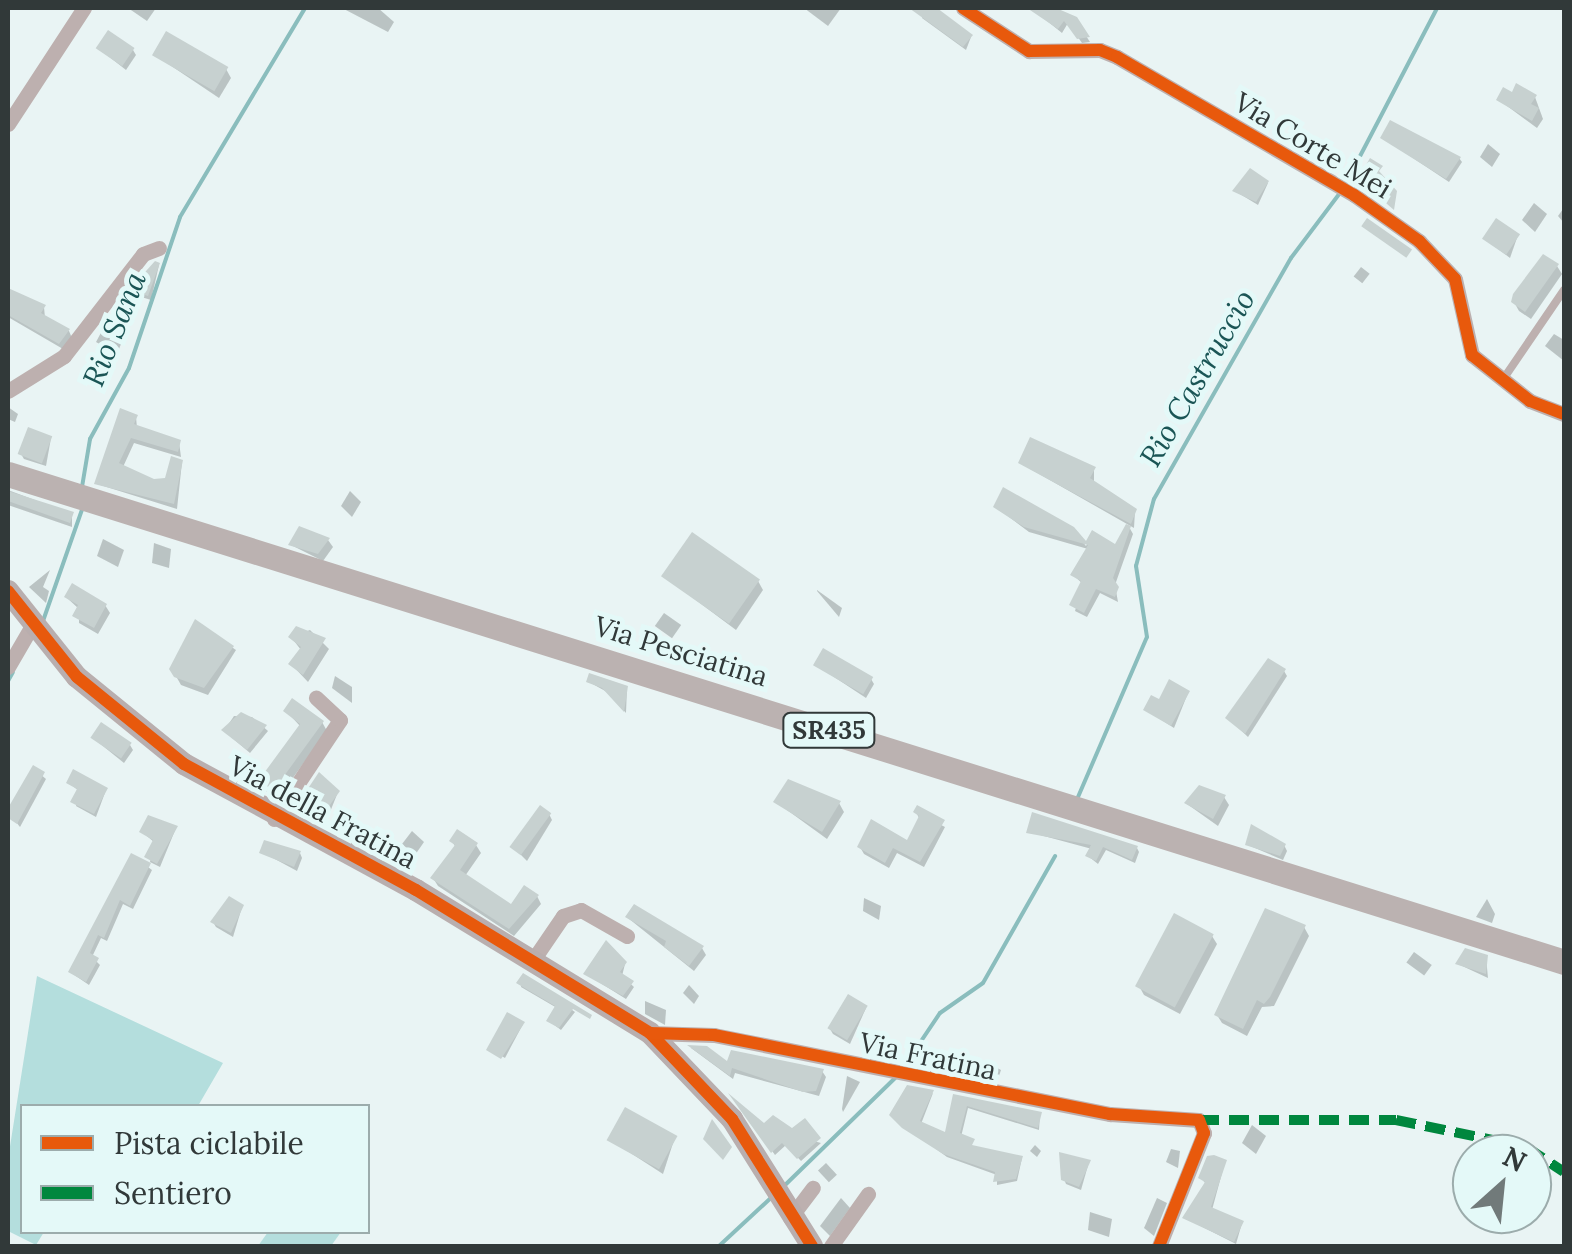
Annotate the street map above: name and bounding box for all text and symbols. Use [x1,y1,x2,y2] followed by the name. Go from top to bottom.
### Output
[1228,85,1398,205] street label: Via Corte Mei
[75,266,153,392] water label: Rio Sana
[1132,283,1262,473] water label: Rio Castruccio
[590,609,772,693] street label: Via Pesciatina
[782,710,876,750] road number: SR435
[223,748,423,876] street label: Via della Fratina
[857,1025,999,1087] street label: Via Fratina
[20,1104,370,1234] legend
[114,1124,304,1162] text: Pista ciclabile
[1452,1134,1552,1234] north arrow
[1497,1138,1533,1180] text: N
[114,1174,232,1212] text: Sentiero

